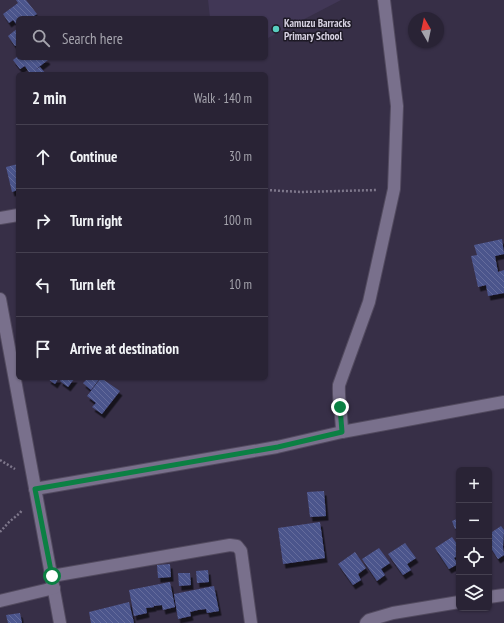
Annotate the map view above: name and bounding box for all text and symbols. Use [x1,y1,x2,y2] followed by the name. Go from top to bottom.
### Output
[408,12,444,48] north arrow
[16,16,268,60] search box
[284,16,351,43] place label: Kamuzu Barracks Primary School
[271,24,281,34] marker: Kamuzu Barracks Primary School
[30,27,52,49] icon: search
[62,29,123,48] text: Search here
[32,87,66,109] text: 2 min
[194,90,252,107] text: Walk · 140 m
[32,146,54,168] icon: ahead
[70,147,117,166] text: Continue
[229,148,252,165] text: 30 m
[32,210,54,232] icon: right
[70,211,122,230] text: Turn right
[223,212,252,229] text: 100 m
[32,274,54,296] icon: left
[70,275,115,294] text: Turn left
[229,276,252,293] text: 10 m
[32,338,54,360] icon: arrive
[70,339,179,358] text: Arrive at destination
[331,398,349,416] route end
[456,467,492,611] map controls
[456,467,492,503] button: +
[456,503,492,539] button: −
[456,539,492,575] button: locate
[43,567,61,585] route start
[456,575,492,611] button: layers

